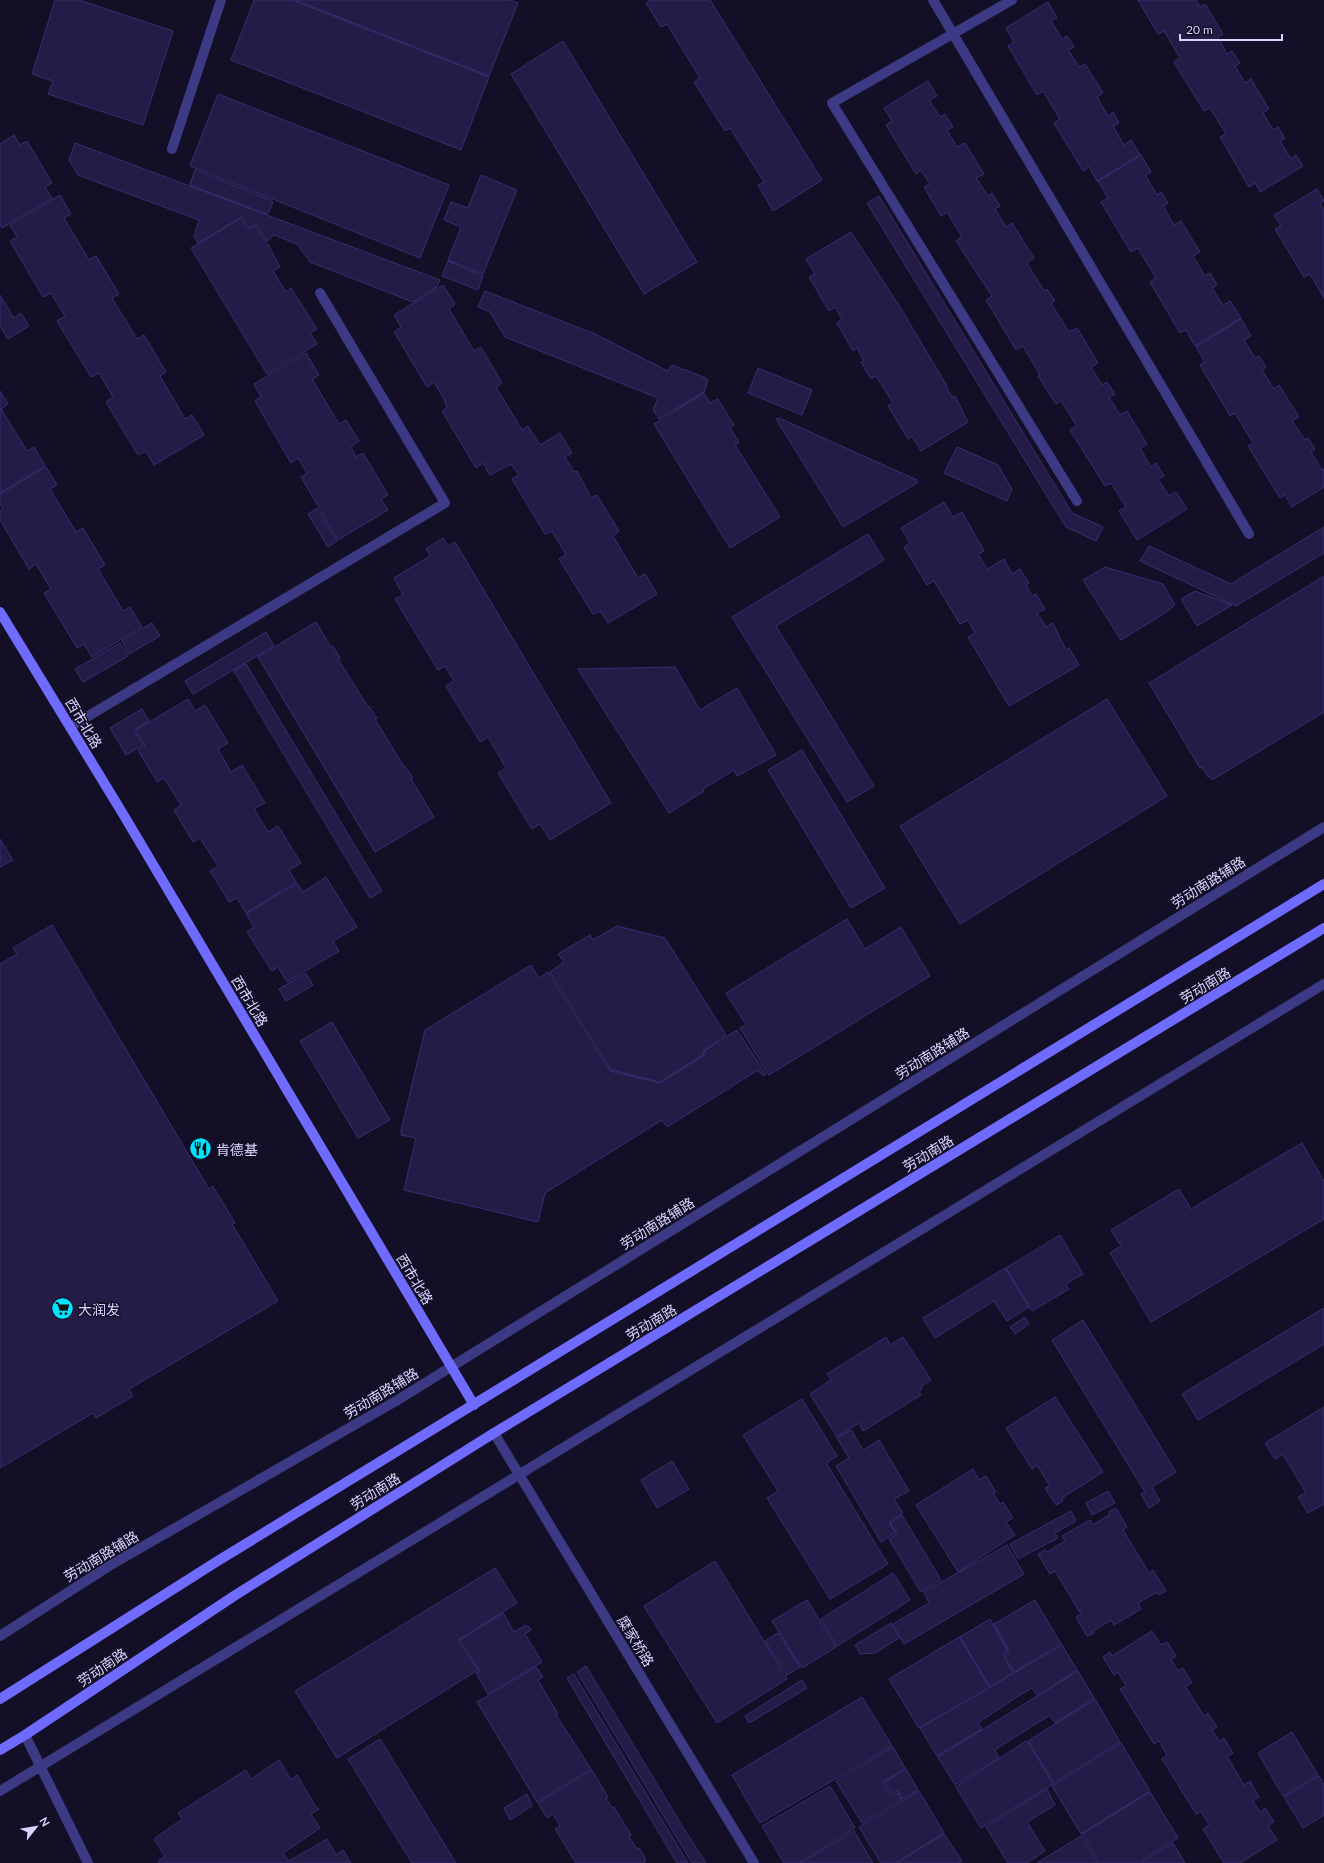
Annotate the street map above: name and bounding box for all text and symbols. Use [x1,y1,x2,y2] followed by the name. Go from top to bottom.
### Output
[1180,16,1282,42] scale bar
[1186,22,1213,37] text: 20 m
[62,695,106,751] street label: 西市北路
[1168,853,1248,911] street label: 劳动南路辅路
[1177,963,1233,1007] street label: 劳动南路
[228,973,272,1029] street label: 西市北路
[892,1024,972,1082] street label: 劳动南路辅路
[900,1131,956,1175] street label: 劳动南路
[188,1136,214,1162] restaurant icon: 肯德基
[216,1141,258,1158] place label: 肯德基
[617,1194,697,1252] street label: 劳动南路辅路
[393,1251,437,1307] street label: 西市北路
[49,1296,75,1322] supermarket icon: 大润发
[623,1300,679,1344] street label: 劳动南路
[78,1301,120,1318] place label: 大润发
[341,1364,421,1422] street label: 劳动南路辅路
[347,1469,403,1513] street label: 劳动南路
[61,1527,141,1585] street label: 劳动南路辅路
[614,1613,658,1669] street label: 糜家桥路
[74,1644,130,1690] street label: 劳动南路
[16,1807,56,1847] north arrow
[37,1815,53,1829] text: N

